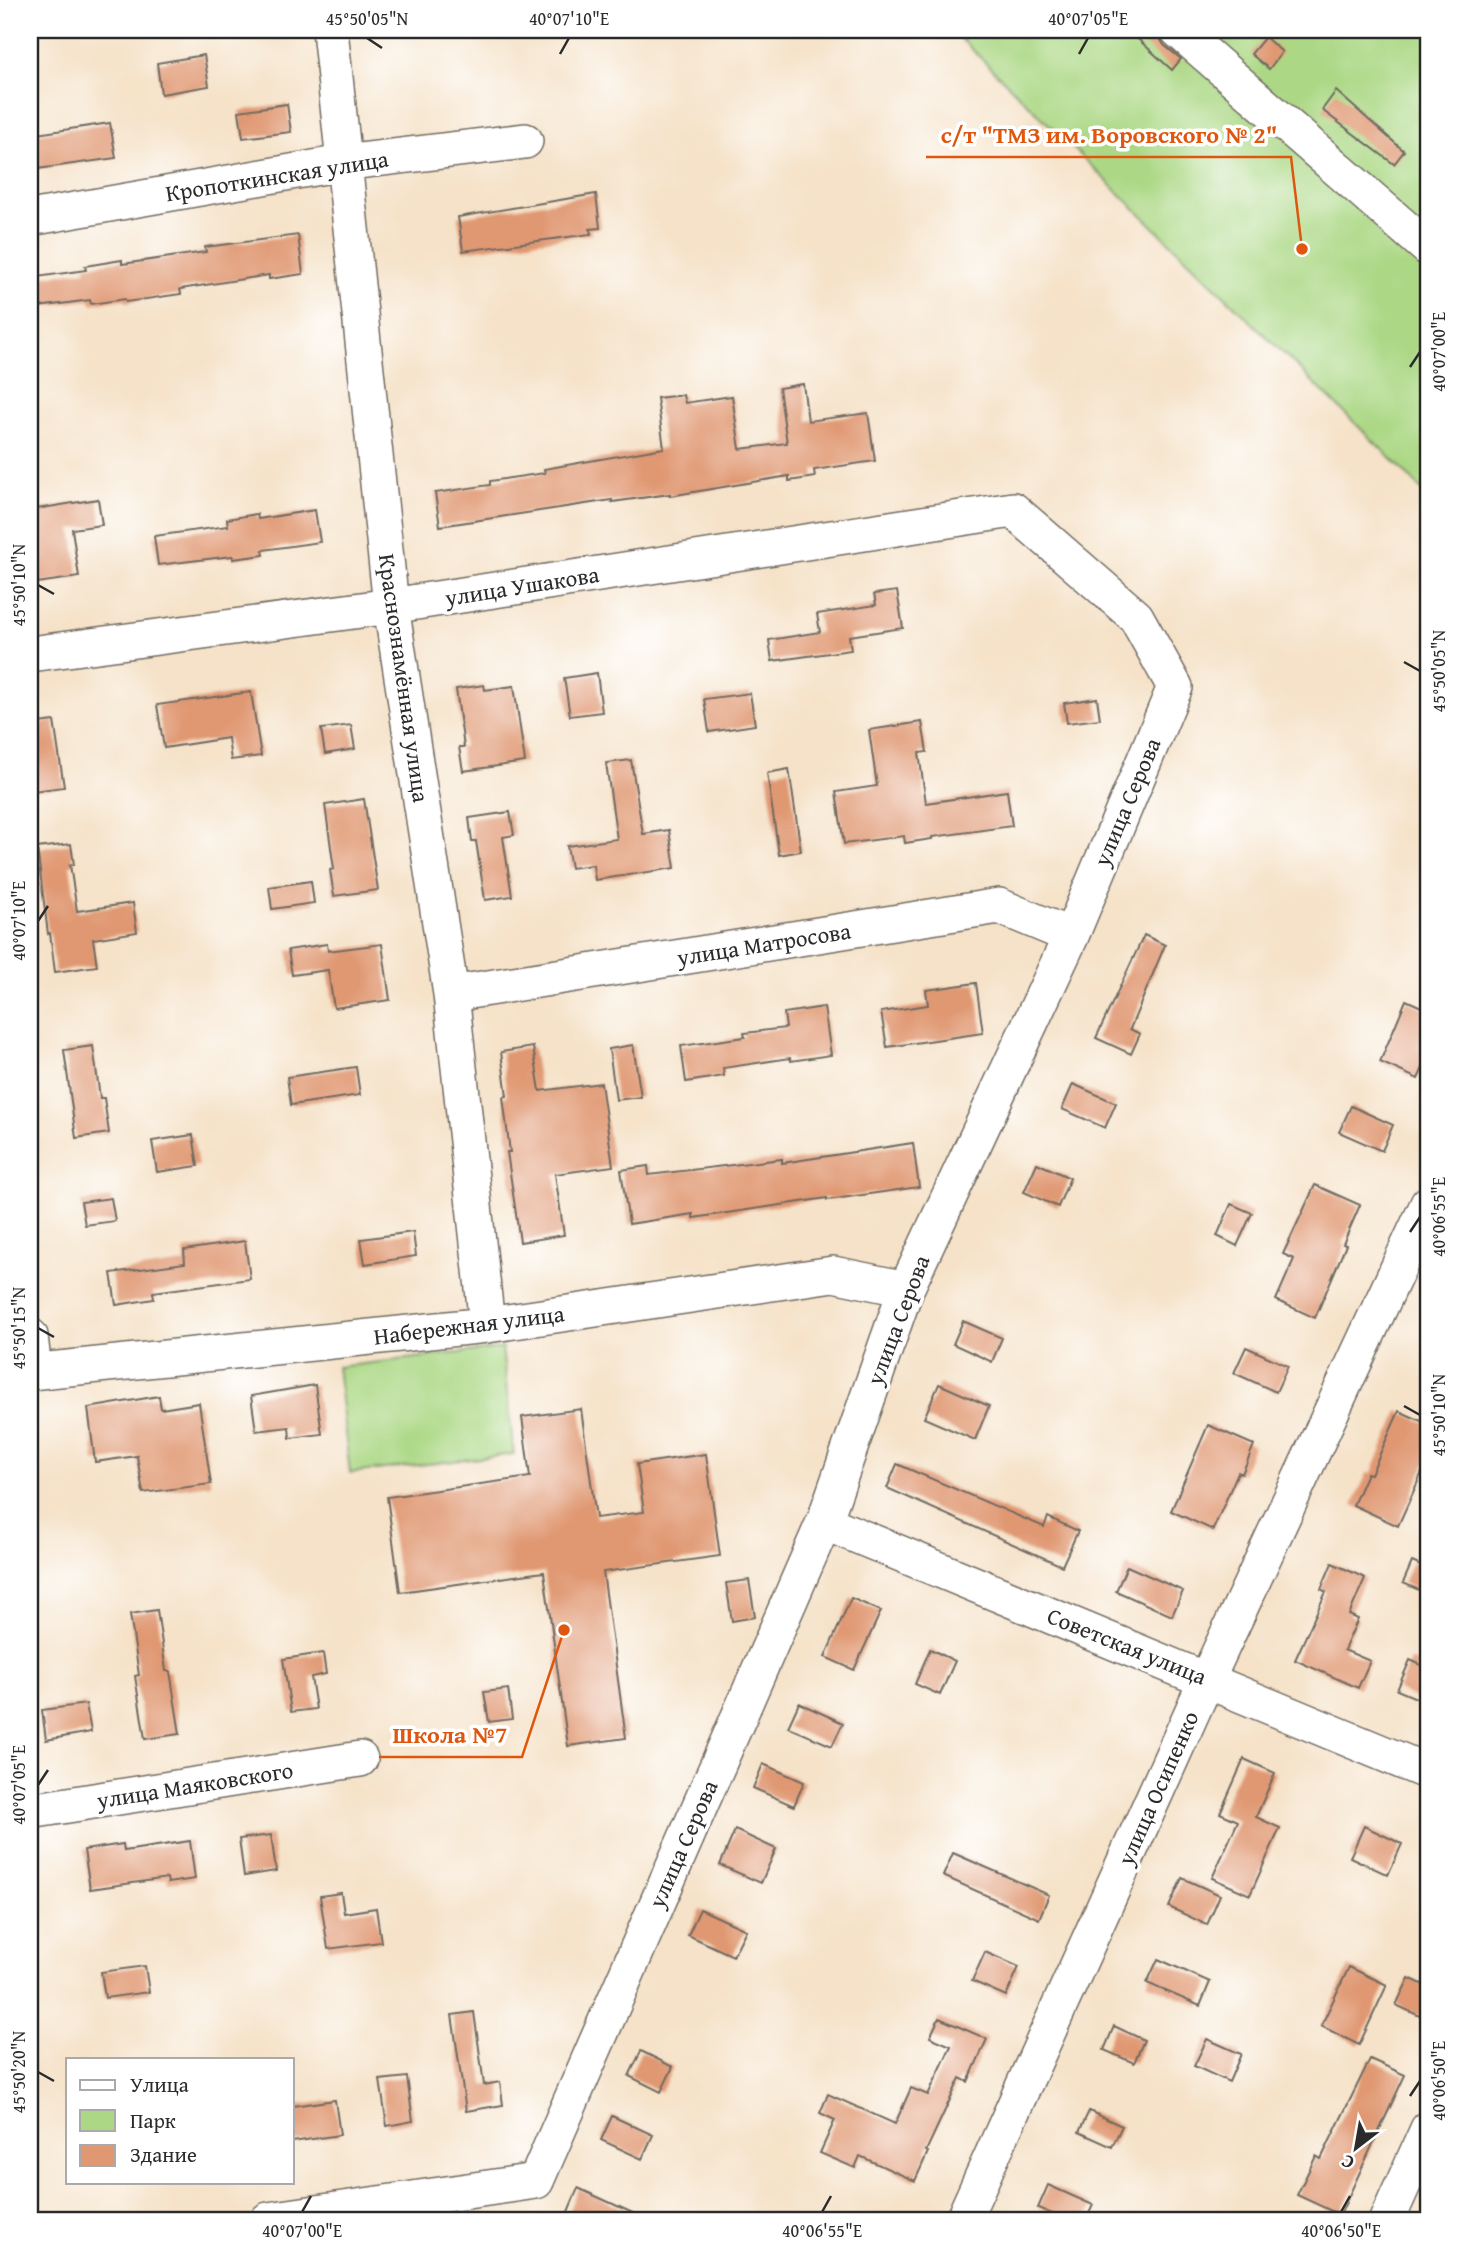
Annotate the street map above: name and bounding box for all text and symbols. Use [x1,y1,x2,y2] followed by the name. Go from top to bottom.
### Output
[326,5,409,32] text: 45°50'05"N
[529,5,609,32] text: 40°07'10"E
[1048,5,1128,32] text: 40°07'05"E
[926,112,1291,157] callout: с/т "ТМЗ им. Воровского № 2"
[941,117,1277,152] text: с/т "ТМЗ им. Воровского № 2"
[163,142,391,209] street label: Кропоткинская улица
[1425,312,1452,392] text: 40°07'00"E
[5,543,32,626] text: 45°50'10"N
[371,552,438,804] street label: Краснознамённая улица
[442,557,601,614] street label: улица Ушакова
[1425,629,1452,712] text: 45°50'05"N
[1084,732,1168,872] street label: улица Серова
[5,881,32,961] text: 40°07'10"E
[674,913,853,974] street label: улица Матросова
[1425,1177,1452,1257] text: 40°06'55"E
[857,1250,937,1391] street label: улица Серова
[5,1286,32,1369] text: 45°50'15"N
[372,1296,566,1353] street label: Набережная улица
[1425,1373,1452,1456] text: 45°50'10"N
[1042,1599,1212,1693] street label: Советская улица
[1108,1705,1206,1871] street label: улица Осипенко
[379,1712,522,1757] callout: Школа №7
[392,1717,508,1752] text: Школа №7
[5,1745,32,1825] text: 40°07'05"E
[93,1753,295,1816] street label: улица Маяковского
[639,1775,725,1914] street label: улица Серова
[5,2030,32,2113] text: 45°50'20"N
[1425,2041,1452,2121] text: 40°06'50"E
[66,2058,294,2184] legend
[130,2069,189,2100] text: Улица
[130,2105,176,2136] text: Парк
[1322,2114,1392,2184] north arrow
[130,2139,197,2170] text: Здание
[1335,2148,1359,2177] text: С
[262,2217,342,2244] text: 40°07'00"E
[782,2217,862,2244] text: 40°06'55"E
[1301,2217,1381,2244] text: 40°06'50"E

